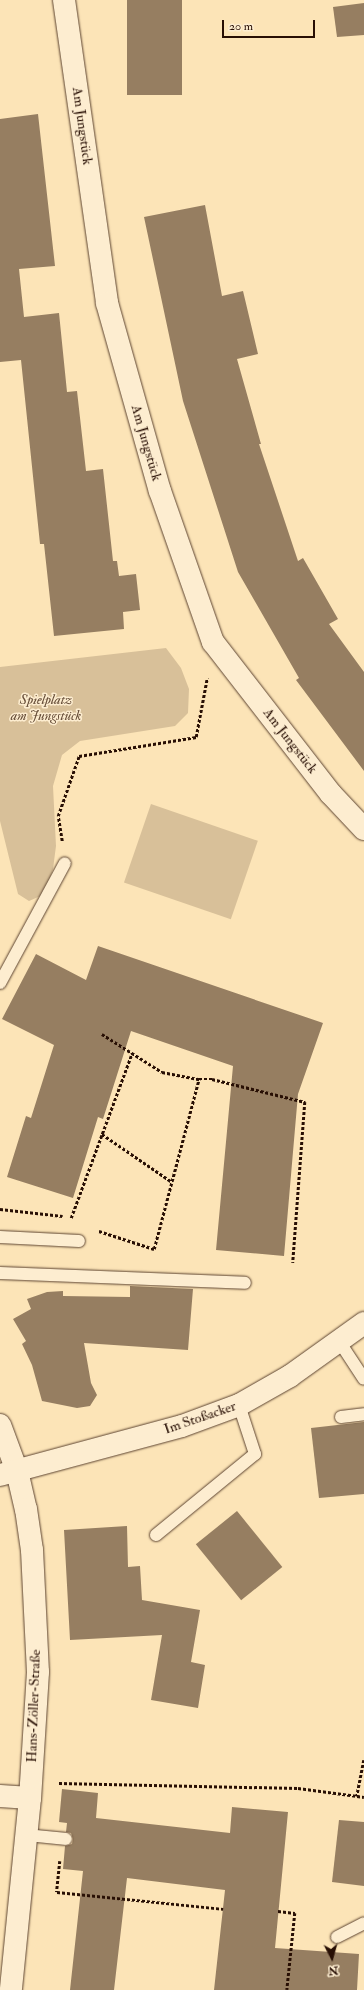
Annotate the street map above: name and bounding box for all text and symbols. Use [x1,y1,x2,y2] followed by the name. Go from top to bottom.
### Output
[224,12,317,38] scale bar
[229,19,253,34] text: 20 m
[68,86,96,166] street label: Am Jungstück
[127,403,165,483] street label: Am Jungstück
[11,692,81,724] park label: Spielplatz am Jungstück
[259,705,321,777] street label: Am Jungstück
[162,1398,238,1438] street label: Im Stoßacker
[24,1649,44,1763] street label: Hans-Zöller-Straße
[312,1938,352,1978] north arrow
[328,1963,339,1977] text: N

